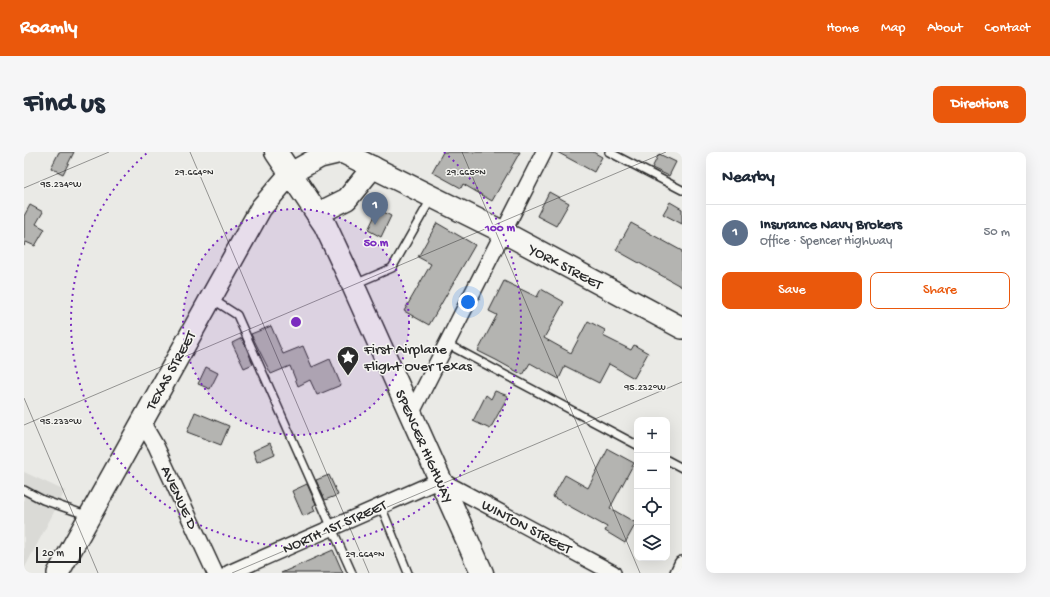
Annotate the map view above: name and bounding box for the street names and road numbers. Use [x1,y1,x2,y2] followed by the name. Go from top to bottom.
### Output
[523,240,606,295] street label: YORK STREET
[142,327,201,414] street label: TEXAS STREET
[390,387,456,506] street label: SPENCER HIGHWAY
[156,463,201,533] street label: AVENUE D
[280,496,391,559] street label: NORTH 1ST STREET
[478,496,575,560] street label: WINTON STREET

